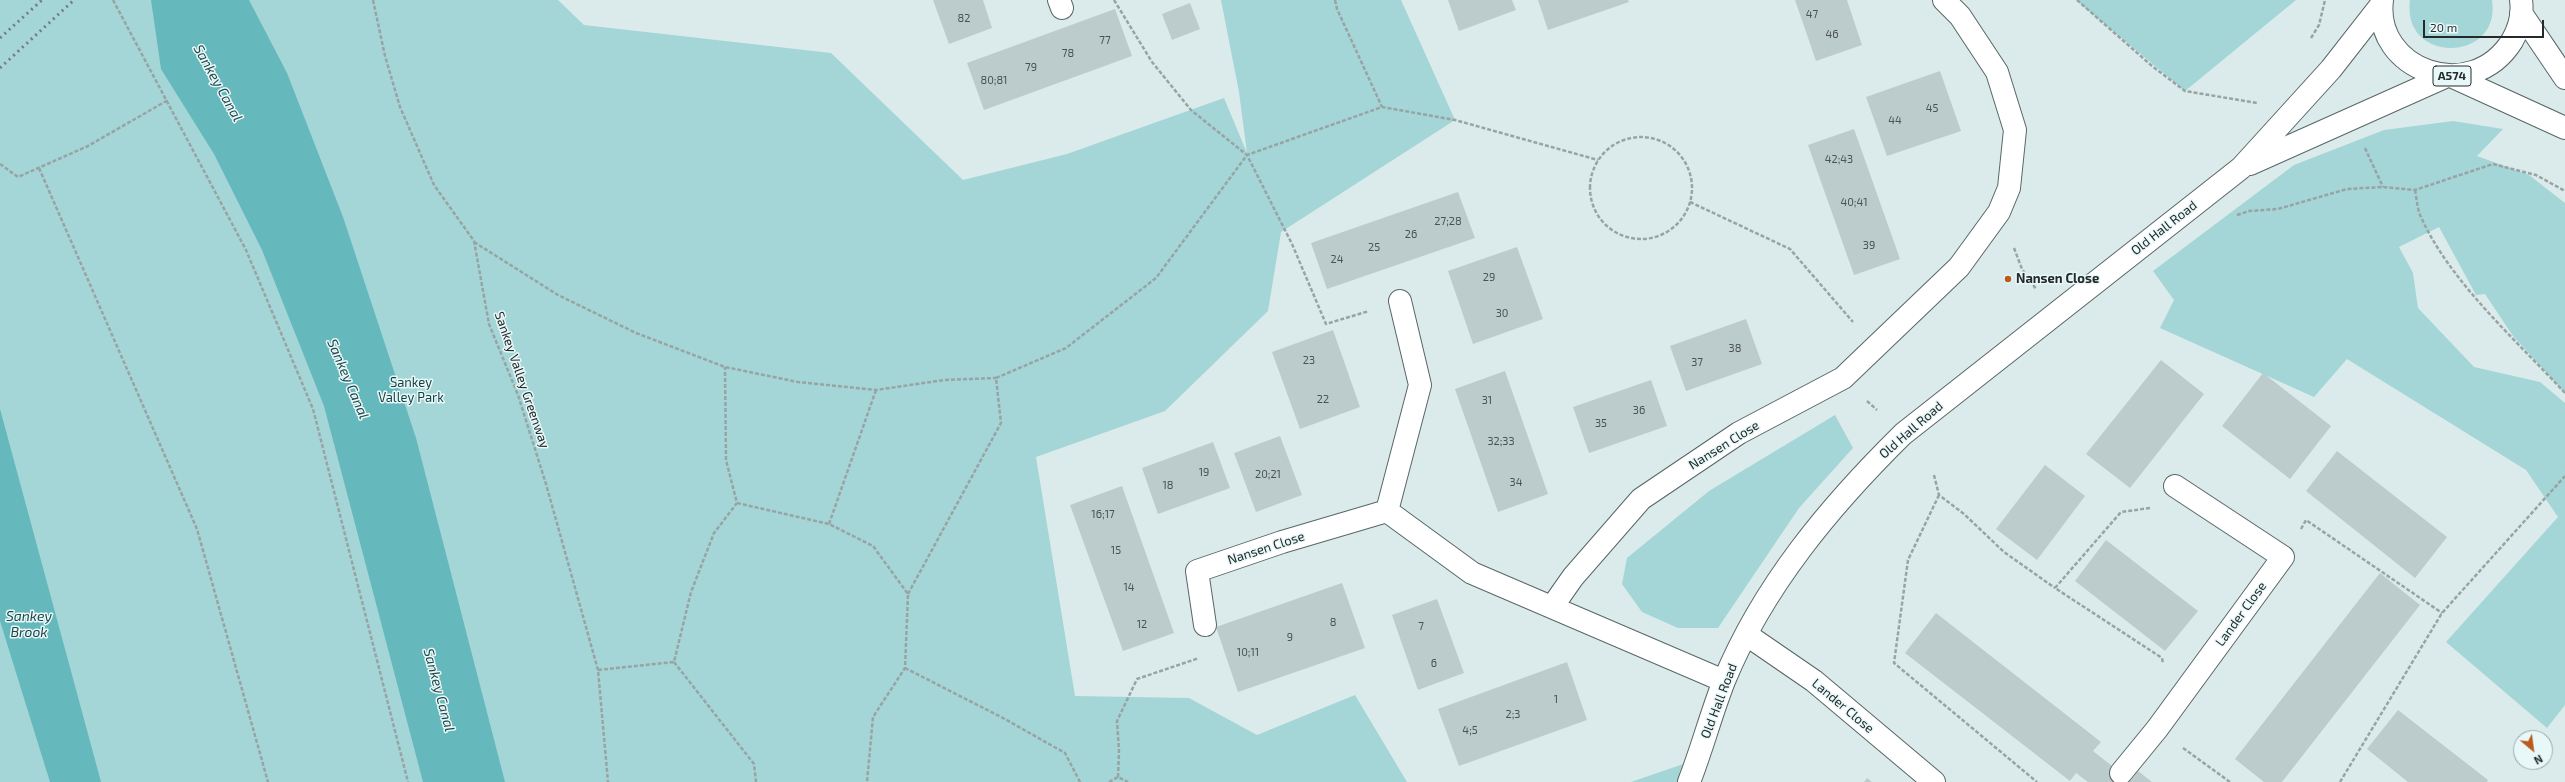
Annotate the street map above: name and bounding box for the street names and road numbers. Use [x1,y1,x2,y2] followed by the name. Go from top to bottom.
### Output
[2433,66,2471,86] road number: A574
[2128,197,2200,259] street label: Old Hall Road
[491,310,553,450] street label: Sankey Valley Greenway
[1876,398,1946,462] street label: Old Hall Road
[1686,417,1762,473] street label: Nansen Close
[1225,528,1307,568] street label: Nansen Close
[2212,579,2270,649] street label: Lander Close
[1698,661,1740,741] street label: Old Hall Road
[1809,676,1877,736] street label: Lander Close

